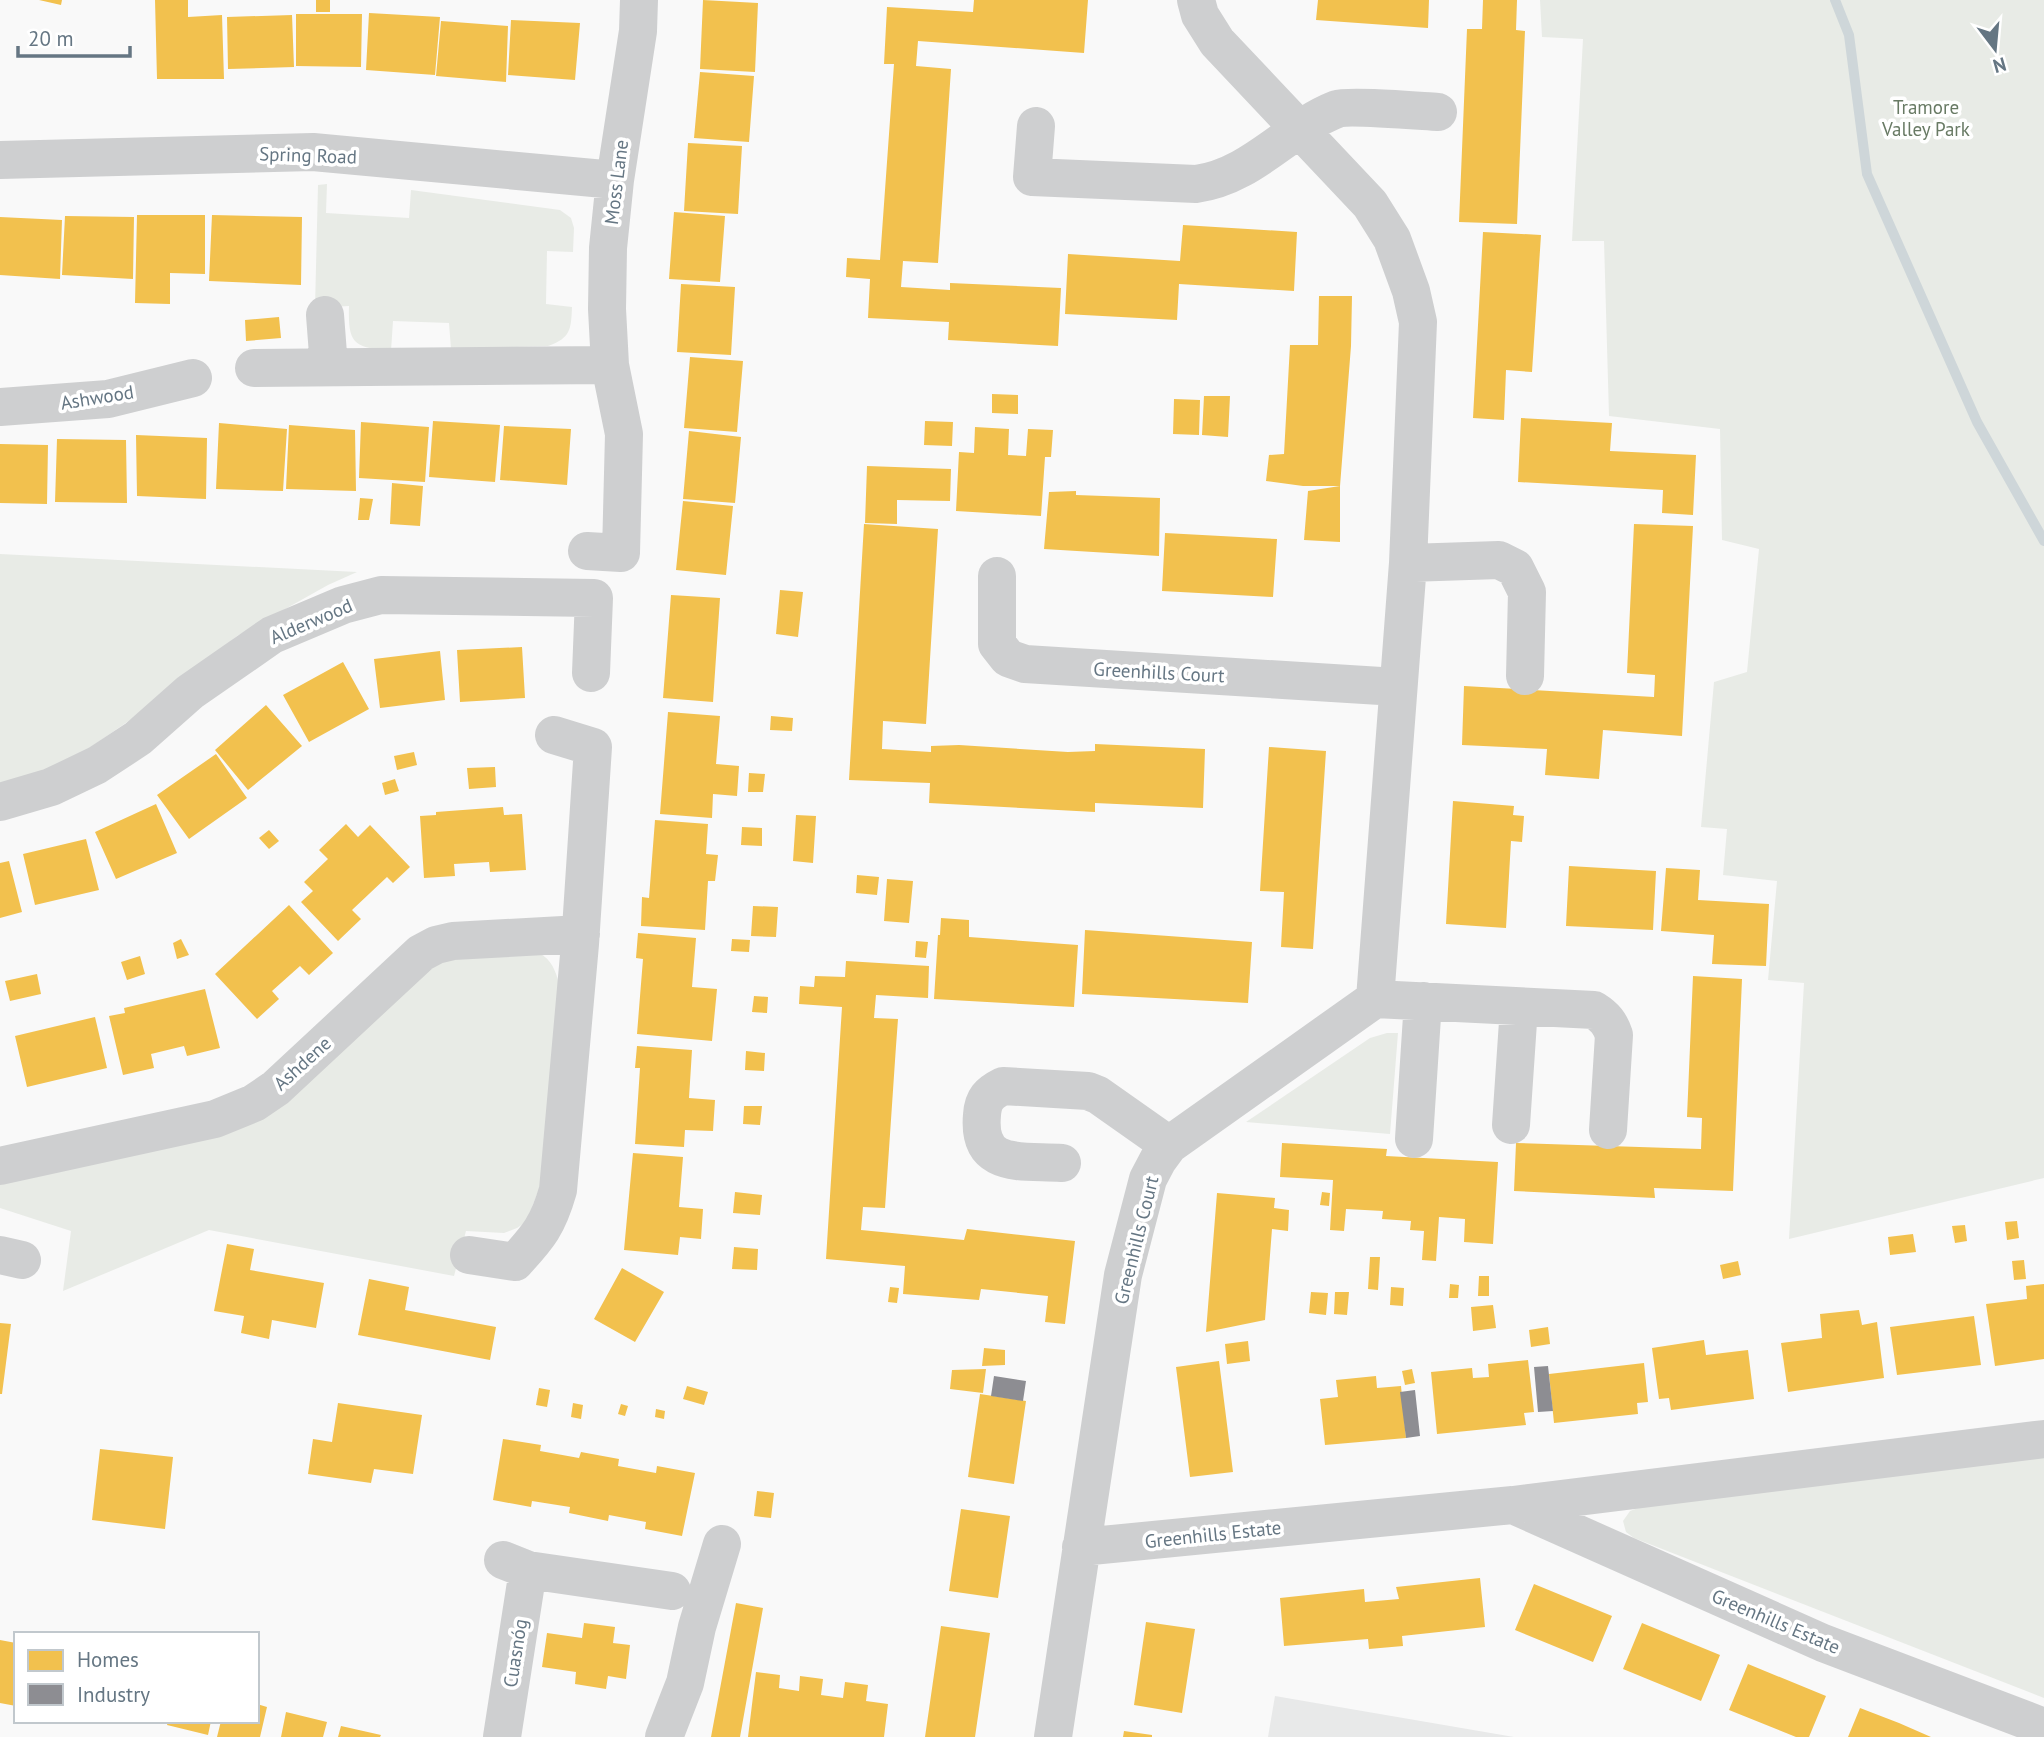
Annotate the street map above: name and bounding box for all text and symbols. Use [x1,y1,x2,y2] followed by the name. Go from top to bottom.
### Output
[18,14,130,58] scale bar
[1960,14,2030,84] north arrow
[28,25,74,52] text: 20 m
[1990,52,2009,79] text: N
[1881,95,1970,141] park label: Tramore Valley Park
[599,138,633,226] street label: Moss Lane
[259,141,357,169] street label: Spring Road
[59,379,135,415] street label: Ashwood
[266,593,356,649] street label: Alderwood
[1093,657,1226,687] street label: Greenhills Court
[268,1031,336,1095] street label: Ashdene
[1108,1173,1164,1307] street label: Greenhills Court
[1144,1515,1282,1553] street label: Greenhills Estate
[1708,1583,1844,1659] street label: Greenhills Estate
[498,1617,532,1689] street label: Cuasnóg
[14,1632,259,1723] legend
[77,1646,139,1673] text: Homes
[77,1681,150,1708] text: Industry

